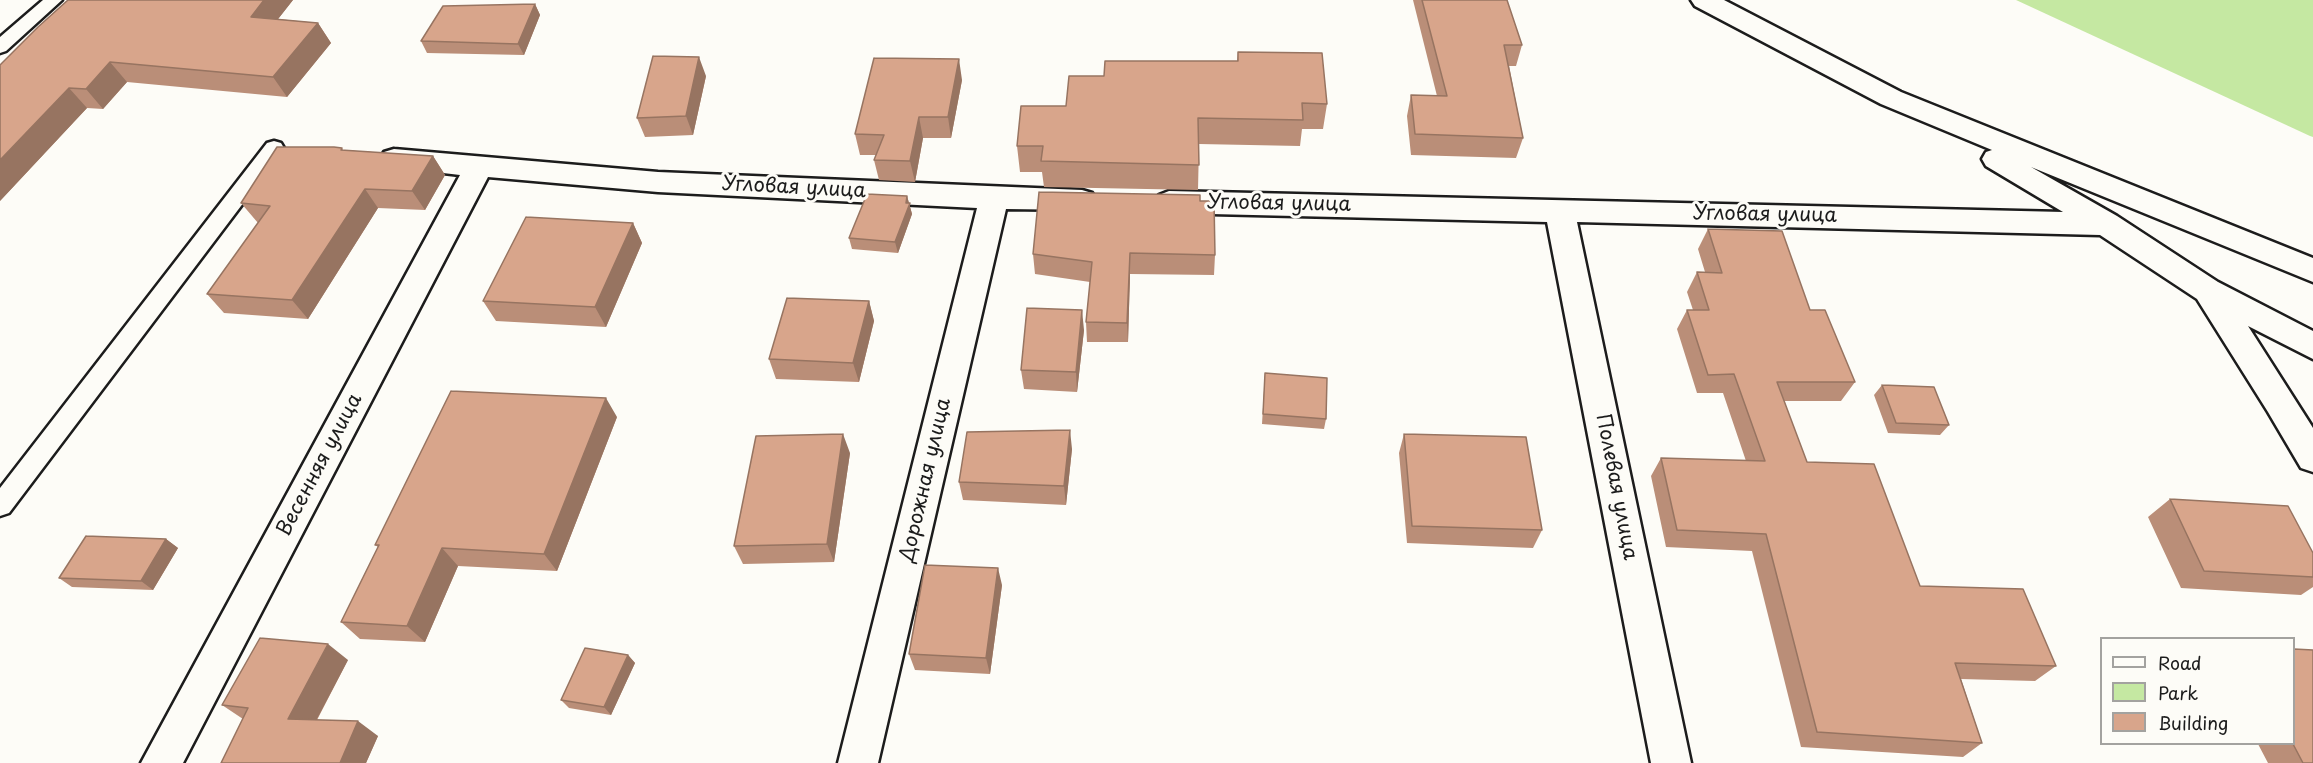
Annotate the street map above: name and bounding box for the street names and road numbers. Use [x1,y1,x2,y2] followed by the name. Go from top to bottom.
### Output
[721,172,867,204] street label: Угловая улица
[1207,191,1351,217] street label: Угловая улица
[1693,202,1837,228] street label: Угловая улица
[272,390,368,540] street label: Весенняя улица
[895,396,957,564] street label: Дорожная улица
[1590,412,1642,562] street label: Полевая улица

